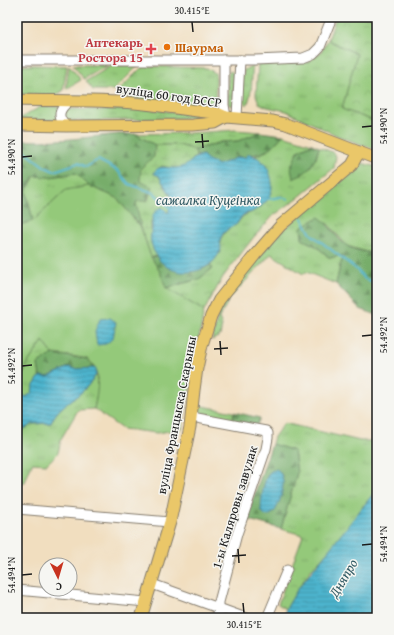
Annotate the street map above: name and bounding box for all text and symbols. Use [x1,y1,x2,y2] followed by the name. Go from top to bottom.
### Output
[174,3,210,18] text: 30.415°E
[78,33,143,67] place label: Аптекарь Ростора 15
[175,38,224,57] place label: Шаурма
[162,42,172,52] marker: Шаурма
[146,44,156,54] marker: Аптекарь Ростора 15
[115,79,223,112] street label: вуліца 60 год БССР
[376,107,391,144] text: 54.490°N
[4,138,19,175] text: 54.490°N
[156,190,261,210] water label: сажалка Куцеінка
[376,316,391,353] text: 54.492°N
[152,335,201,496] street label: вуліца Францыска Скарыны
[4,347,19,384] text: 54.492°N
[207,443,262,571] street label: 1-ы Каляровы завулак
[376,525,391,562] text: 54.494°N
[323,555,362,602] water label: Дняпро
[4,556,19,593] text: 54.494°N
[38,557,78,597] north arrow
[55,579,63,595] text: С
[226,617,262,632] text: 30.415°E

